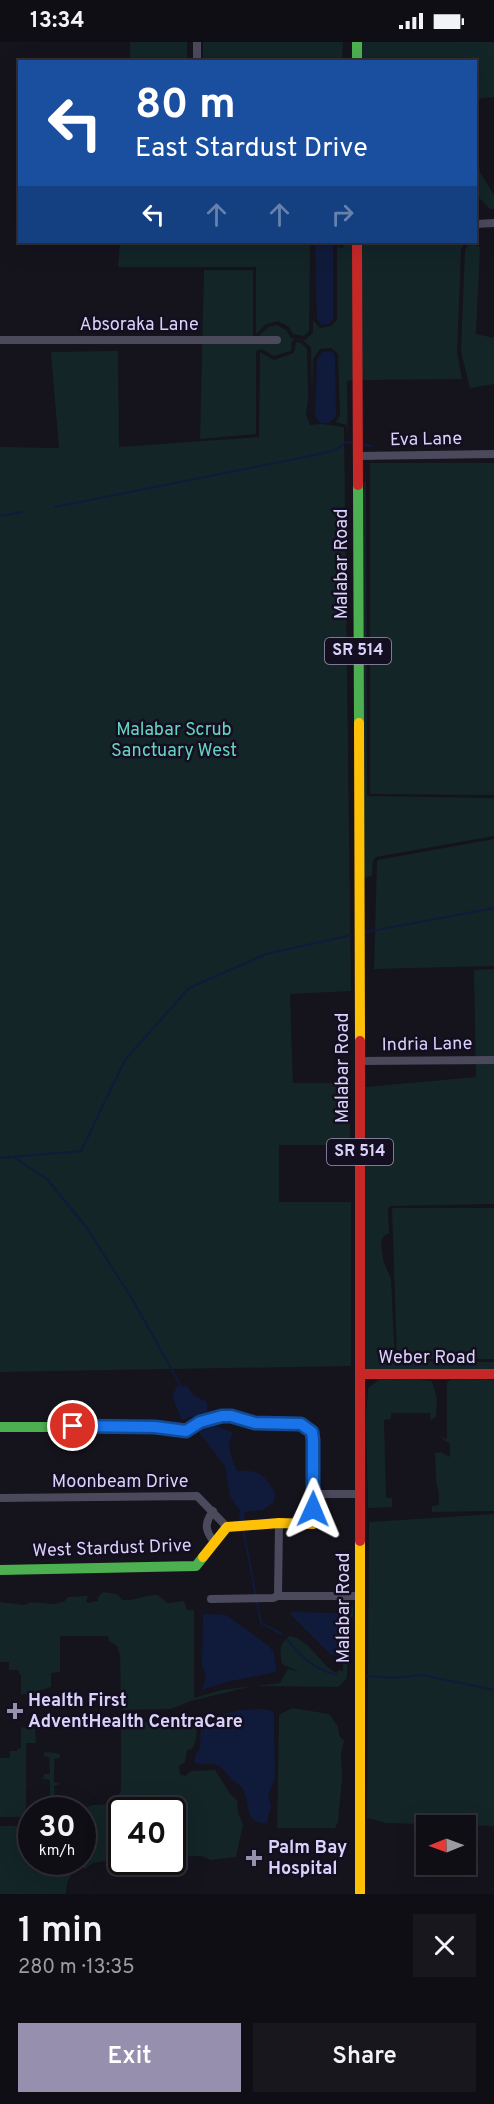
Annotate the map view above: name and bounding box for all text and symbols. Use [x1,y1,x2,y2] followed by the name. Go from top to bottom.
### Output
[30,8,85,35] text: 13:34
[135,80,236,133] text: 80 m
[36,84,114,162] icon: left
[135,132,368,166] text: East Stardust Drive
[137,198,170,231] icon: left
[200,198,233,231] icon: ahead
[263,198,296,231] icon: ahead
[326,198,359,231] icon: right
[79,314,199,337] street label: Absoraka Lane
[390,428,462,452] street label: Eva Lane
[331,509,354,619] street label: Malabar Road
[325,638,391,664] road number: SR 514
[111,719,237,763] park label: Malabar Scrub Sanctuary West
[332,1013,355,1123] street label: Malabar Road
[381,1033,473,1057] street label: Indria Lane
[327,1139,393,1165] road number: SR 514
[378,1347,476,1370] street label: Weber Road
[47,1400,98,1451] pin
[56,1409,89,1442] icon: arrive
[52,1471,188,1494] street label: Moonbeam Drive
[281,1477,345,1541] position arrow
[32,1535,192,1563] street label: West Stardust Drive
[333,1553,356,1663] street label: Malabar Road
[28,1690,243,1734] place label: Health First AdventHealth CentraCare
[6,1702,24,1720] marker: Health First AdventHealth CentraCare
[108,1797,186,1875] speed limit sign: 40
[38,1810,76,1847] text: 30
[416,1815,476,1875] north arrow
[416,1815,476,1875] map controls
[268,1837,347,1881] place label: Palm Bay Hospital
[39,1842,75,1861] text: km/h
[245,1849,263,1867] marker: Palm Bay Hospital
[18,1909,103,1955] text: 1 min
[413,1914,476,1977] button: close
[18,1955,135,1981] text: 280 m · 13:35
[18,2023,241,2092] button: Exit
[253,2023,476,2092] button: Share

